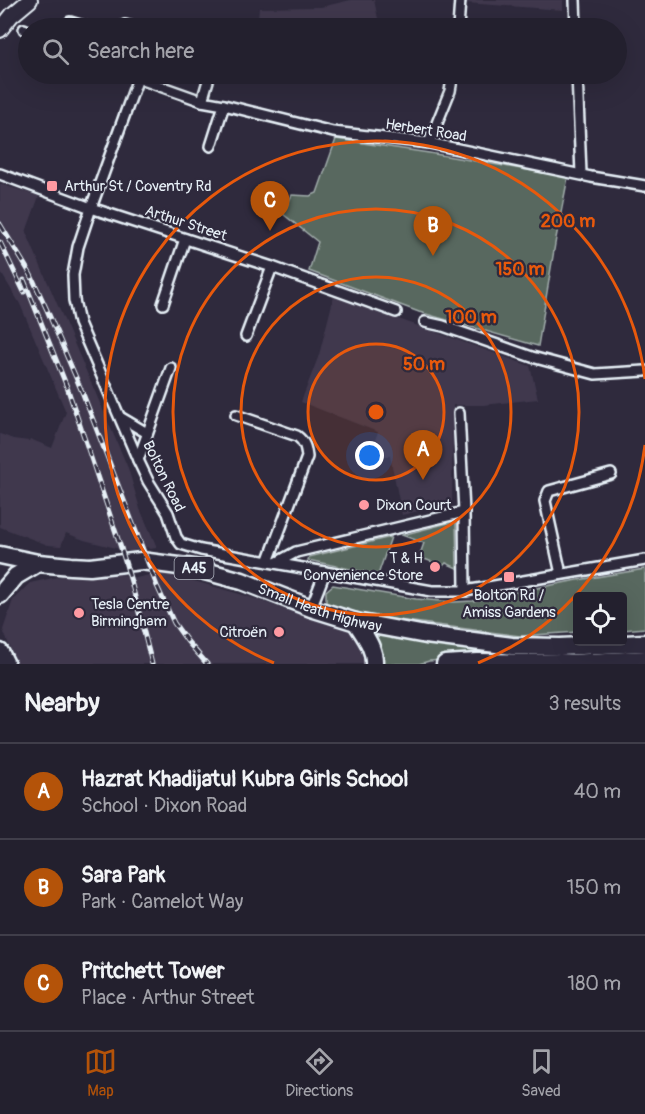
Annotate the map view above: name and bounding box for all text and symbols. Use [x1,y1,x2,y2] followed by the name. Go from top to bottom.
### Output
[18,18,627,84] search box
[39,35,72,68] icon: search
[87,37,194,65] text: Search here
[384,115,468,146] street label: Herbert Road
[64,177,212,196] place label: Arthur St / Coventry Rd
[45,179,59,193] marker: Arthur St / Coventry Rd
[250,182,290,231] pin: C
[142,201,230,246] street label: Arthur Street
[414,206,452,256] pin: B
[541,210,595,233] text: 200 m
[496,258,545,281] text: 150 m
[445,306,497,329] text: 100 m
[403,353,445,376] text: 50 m
[366,402,386,422] centre of rings
[404,430,442,480] pin: A
[138,438,189,515] street label: Bolton Road
[355,441,384,470] your location
[376,496,452,515] place label: Dixon Court
[357,498,371,512] marker: Dixon Court
[303,549,424,585] place label: T & H Convenience Store
[174,557,214,579] road number: A45
[428,560,442,574] marker: T & H Convenience Store
[502,570,516,584] marker: Bolton Rd / Amiss Gardens
[255,579,384,637] street label: Small Heath Highway
[462,586,556,622] place label: Bolton Rd / Amiss Gardens
[573,592,627,646] map controls
[573,592,627,646] button: locate
[91,595,170,631] place label: Tesla Centre Birmingham
[72,606,86,620] marker: Tesla Centre Birmingham
[219,623,267,642] place label: Citroën
[272,625,286,639] marker: Citroën
[24,687,100,719] text: Nearby
[549,691,621,716] text: 3 results
[81,765,409,793] text: Hazrat Khadijatul Kubra Girls School
[37,779,50,804] text: A
[574,779,621,804] text: 40 m
[81,793,247,818] text: School · Dixon Road
[81,861,165,889] text: Sara Park
[38,875,49,900] text: B
[567,875,621,900] text: 150 m
[81,889,243,914] text: Park · Camelot Way
[81,957,225,985] text: Pritchett Tower
[37,971,50,996] text: C
[567,971,621,996] text: 180 m
[81,985,255,1010] text: Place · Arthur Street
[84,1045,117,1101] tab: Map
[285,1045,353,1101] tab: Directions
[521,1045,561,1101] tab: Saved

